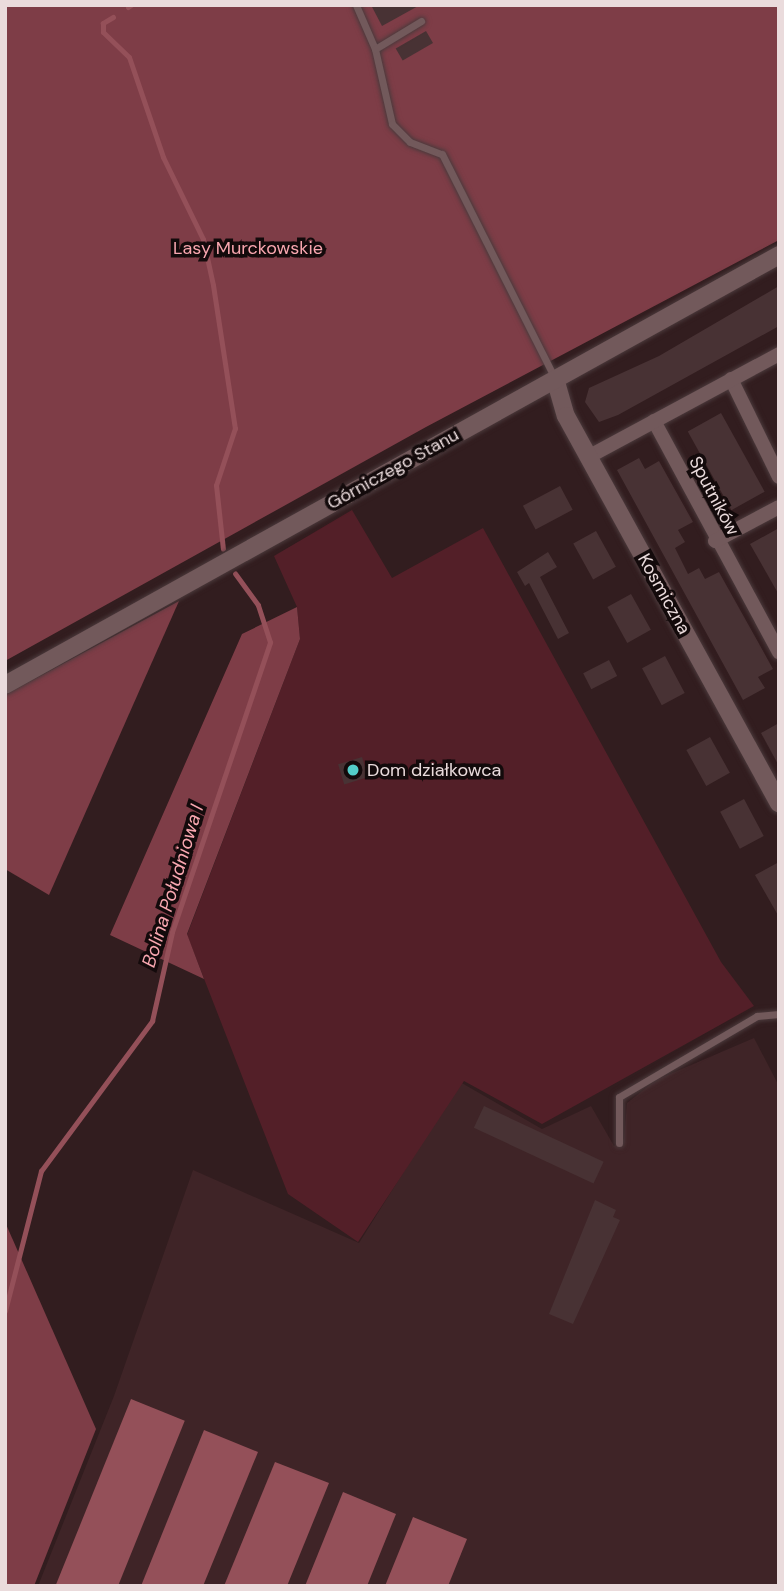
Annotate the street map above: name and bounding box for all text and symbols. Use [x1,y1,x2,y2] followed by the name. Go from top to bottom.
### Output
[173,237,323,259] park label: Lasy Murckowskie
[323,424,463,514] street label: Górniczego Stanu
[684,453,744,539] street label: Sputników
[633,550,695,638] street label: Kosmiczna
[367,759,501,781] place label: Dom działkowca
[345,762,361,778] marker: Dom działkowca
[137,802,209,970] water label: Bolina Południowa I

